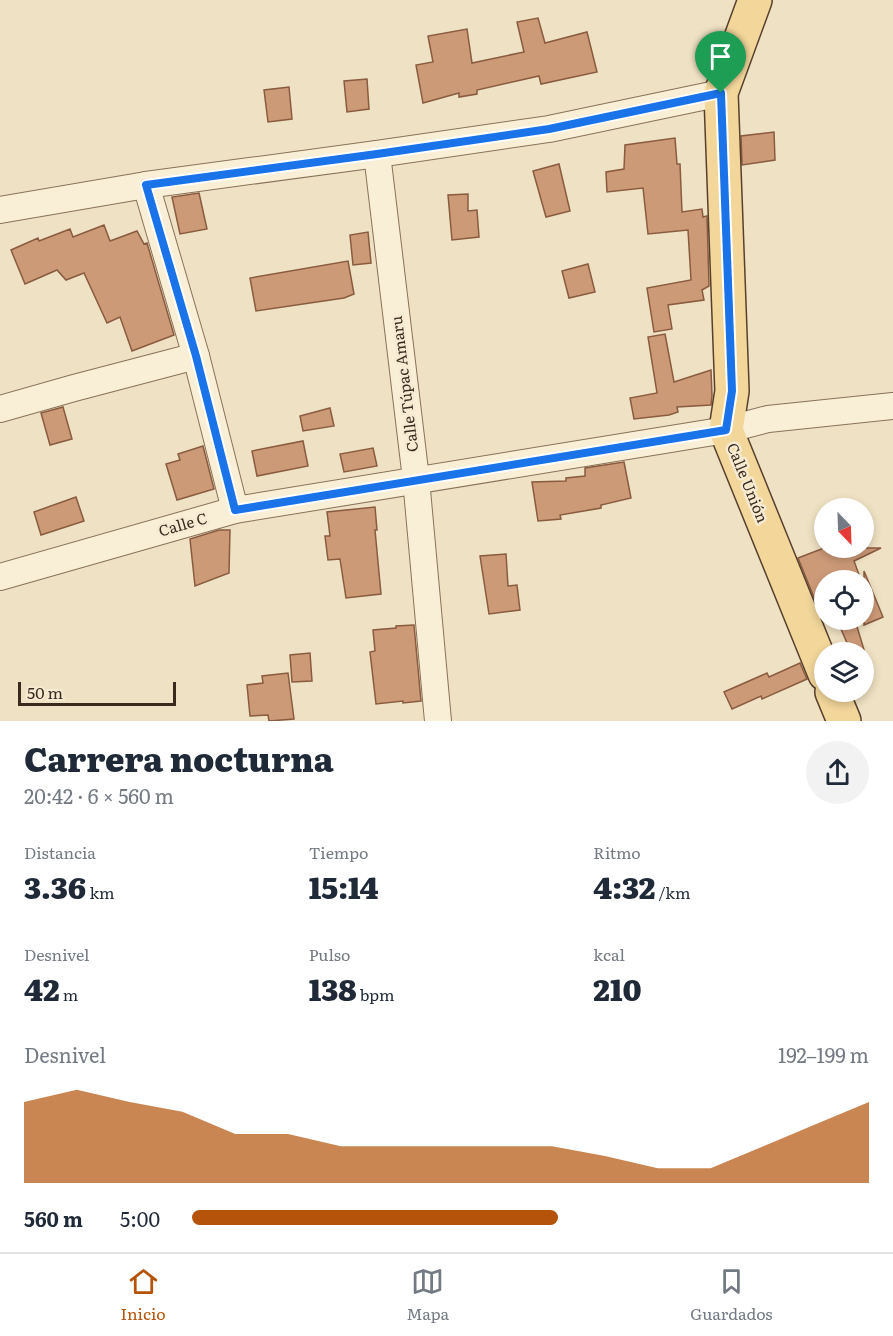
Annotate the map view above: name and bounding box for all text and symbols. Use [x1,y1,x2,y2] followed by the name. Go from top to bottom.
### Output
[695,31,746,93] pin
[704,40,737,73] icon: arrive
[384,314,423,454] street label: Calle Túpac Amaru
[722,439,775,526] street label: Calle Unión
[814,498,874,558] north arrow
[814,498,874,702] map controls
[156,506,210,541] street label: Calle C
[814,570,874,630] button: locate
[814,642,874,702] button: layers
[18,679,176,706] scale bar
[27,680,63,704] text: 50 m
[24,733,334,782] text: Carrera nocturna
[806,741,869,804] button: share
[24,780,174,810] text: 20:42 · 6 × 560 m
[24,840,96,864] text: Distancia
[309,840,368,864] text: Tiempo
[593,840,641,864] text: Ritmo
[24,864,86,908] text: 3.36
[309,864,378,908] text: 15:14
[593,864,655,908] text: 4:32
[86,880,115,904] text: km
[655,880,691,904] text: /km
[24,942,89,966] text: Desnivel
[309,942,350,966] text: Pulso
[593,942,625,966] text: kcal
[24,966,60,1010] text: 42
[309,966,357,1010] text: 138
[593,966,642,1010] text: 210
[60,982,78,1006] text: m
[357,982,395,1006] text: bpm
[24,1039,106,1069] text: Desnivel
[778,1039,869,1069] text: 192–199 m
[24,1203,83,1233] text: 560 m
[120,1203,160,1233] text: 5:00
[120,1265,166,1325] tab: Inicio
[407,1265,449,1325] tab: Mapa
[690,1265,773,1325] tab: Guardados

